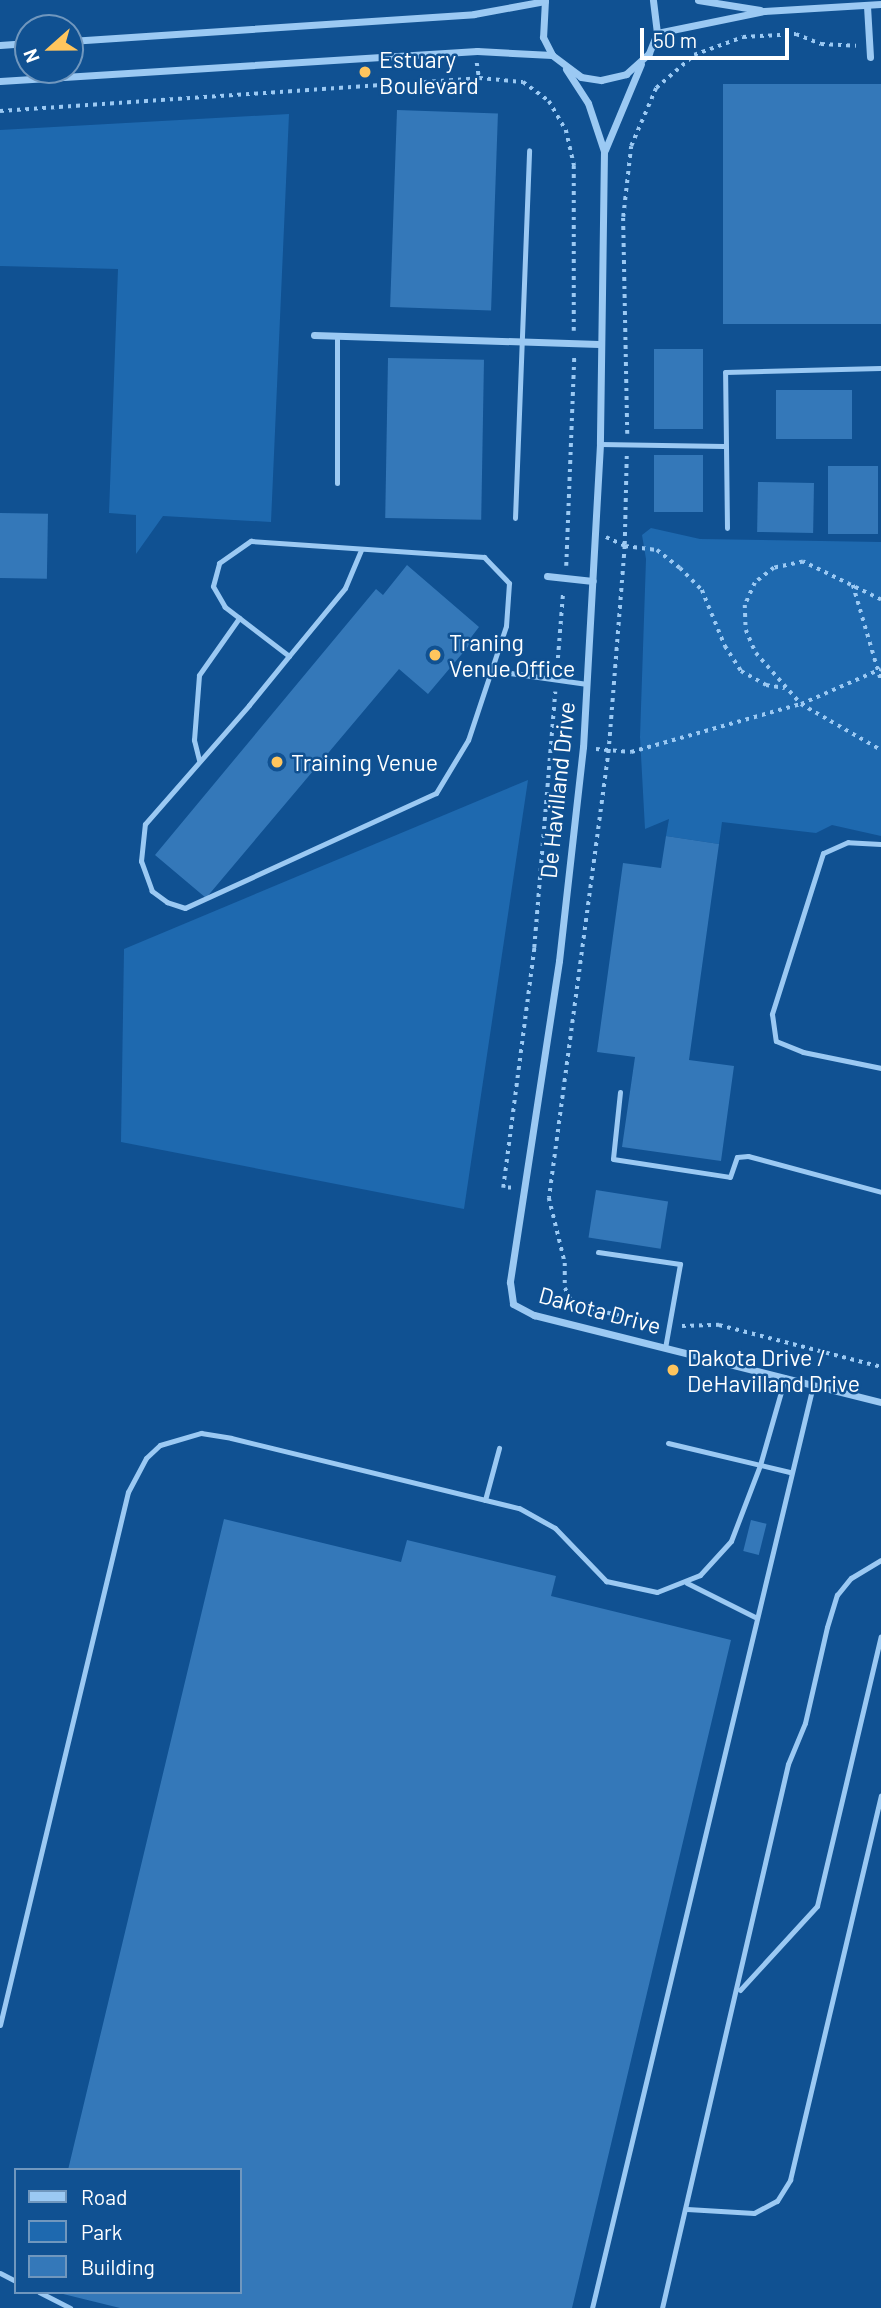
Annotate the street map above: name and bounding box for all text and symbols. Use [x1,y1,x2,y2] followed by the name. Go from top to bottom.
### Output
[14,14,84,84] north arrow
[643,14,792,58] scale bar
[653,27,697,52] text: 50 m
[379,45,479,99] place label: Estuary Boulevard
[18,46,44,66] text: N
[357,64,373,80] marker: Estuary Boulevard
[449,628,575,682] place label: Traning Venue Office
[427,647,443,663] marker: Traning Venue Office
[534,700,580,880] street label: De Havilland Drive
[291,748,438,776] place label: Training Venue
[269,754,285,770] marker: Training Venue
[536,1280,664,1340] street label: Dakota Drive
[687,1343,860,1397] place label: Dakota Drive / DeHavilland Drive
[665,1362,681,1378] marker: Dakota Drive / DeHavilland Drive
[14,2168,242,2294] legend
[81,2184,127,2209] text: Road
[81,2219,122,2244] text: Park
[81,2254,155,2279] text: Building

